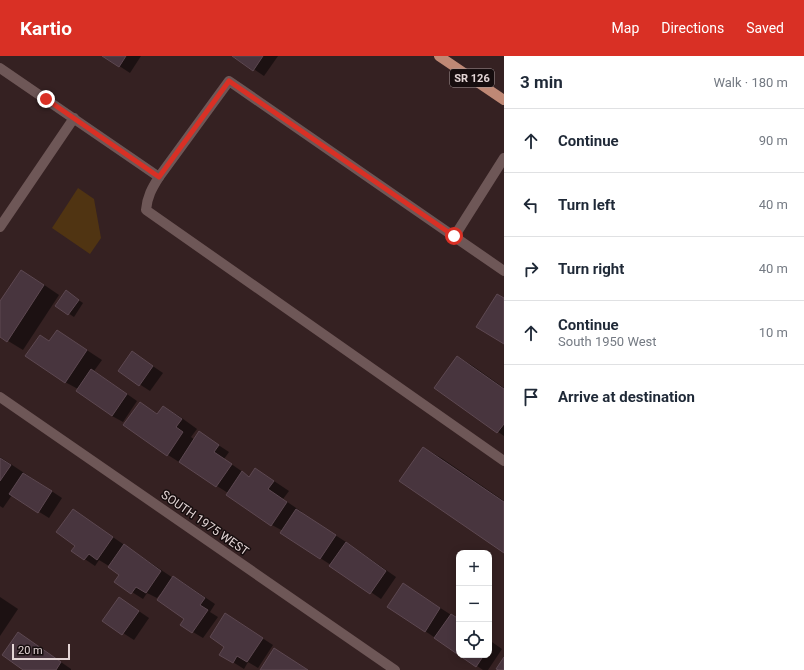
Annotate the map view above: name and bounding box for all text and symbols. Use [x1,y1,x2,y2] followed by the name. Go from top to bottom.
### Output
[20,17,72,40] text: Kartio
[612,20,639,36] text: Map
[661,20,724,36] text: Directions
[746,20,784,36] text: Saved
[450,69,494,87] road number: SR 126
[520,72,563,92] text: 3 min
[713,75,788,90] text: Walk · 180 m
[37,90,55,108] route end
[520,130,542,152] icon: ahead
[558,132,619,150] text: Continue
[759,133,788,148] text: 90 m
[520,194,542,216] icon: left
[558,196,615,214] text: Turn left
[759,197,788,212] text: 40 m
[445,227,463,245] route start
[520,258,542,280] icon: right
[558,260,624,278] text: Turn right
[759,261,788,276] text: 40 m
[558,316,619,334] text: Continue
[520,322,542,344] icon: ahead
[759,325,788,340] text: 10 m
[558,334,657,349] text: South 1950 West
[520,386,542,408] icon: arrive
[558,388,695,406] text: Arrive at destination
[159,488,251,558] street label: SOUTH 1975 WEST
[456,550,492,658] map controls
[456,550,492,586] button: +
[456,586,492,622] button: −
[456,622,492,658] button: locate
[12,642,70,661] scale bar
[18,644,43,657] text: 20 m

